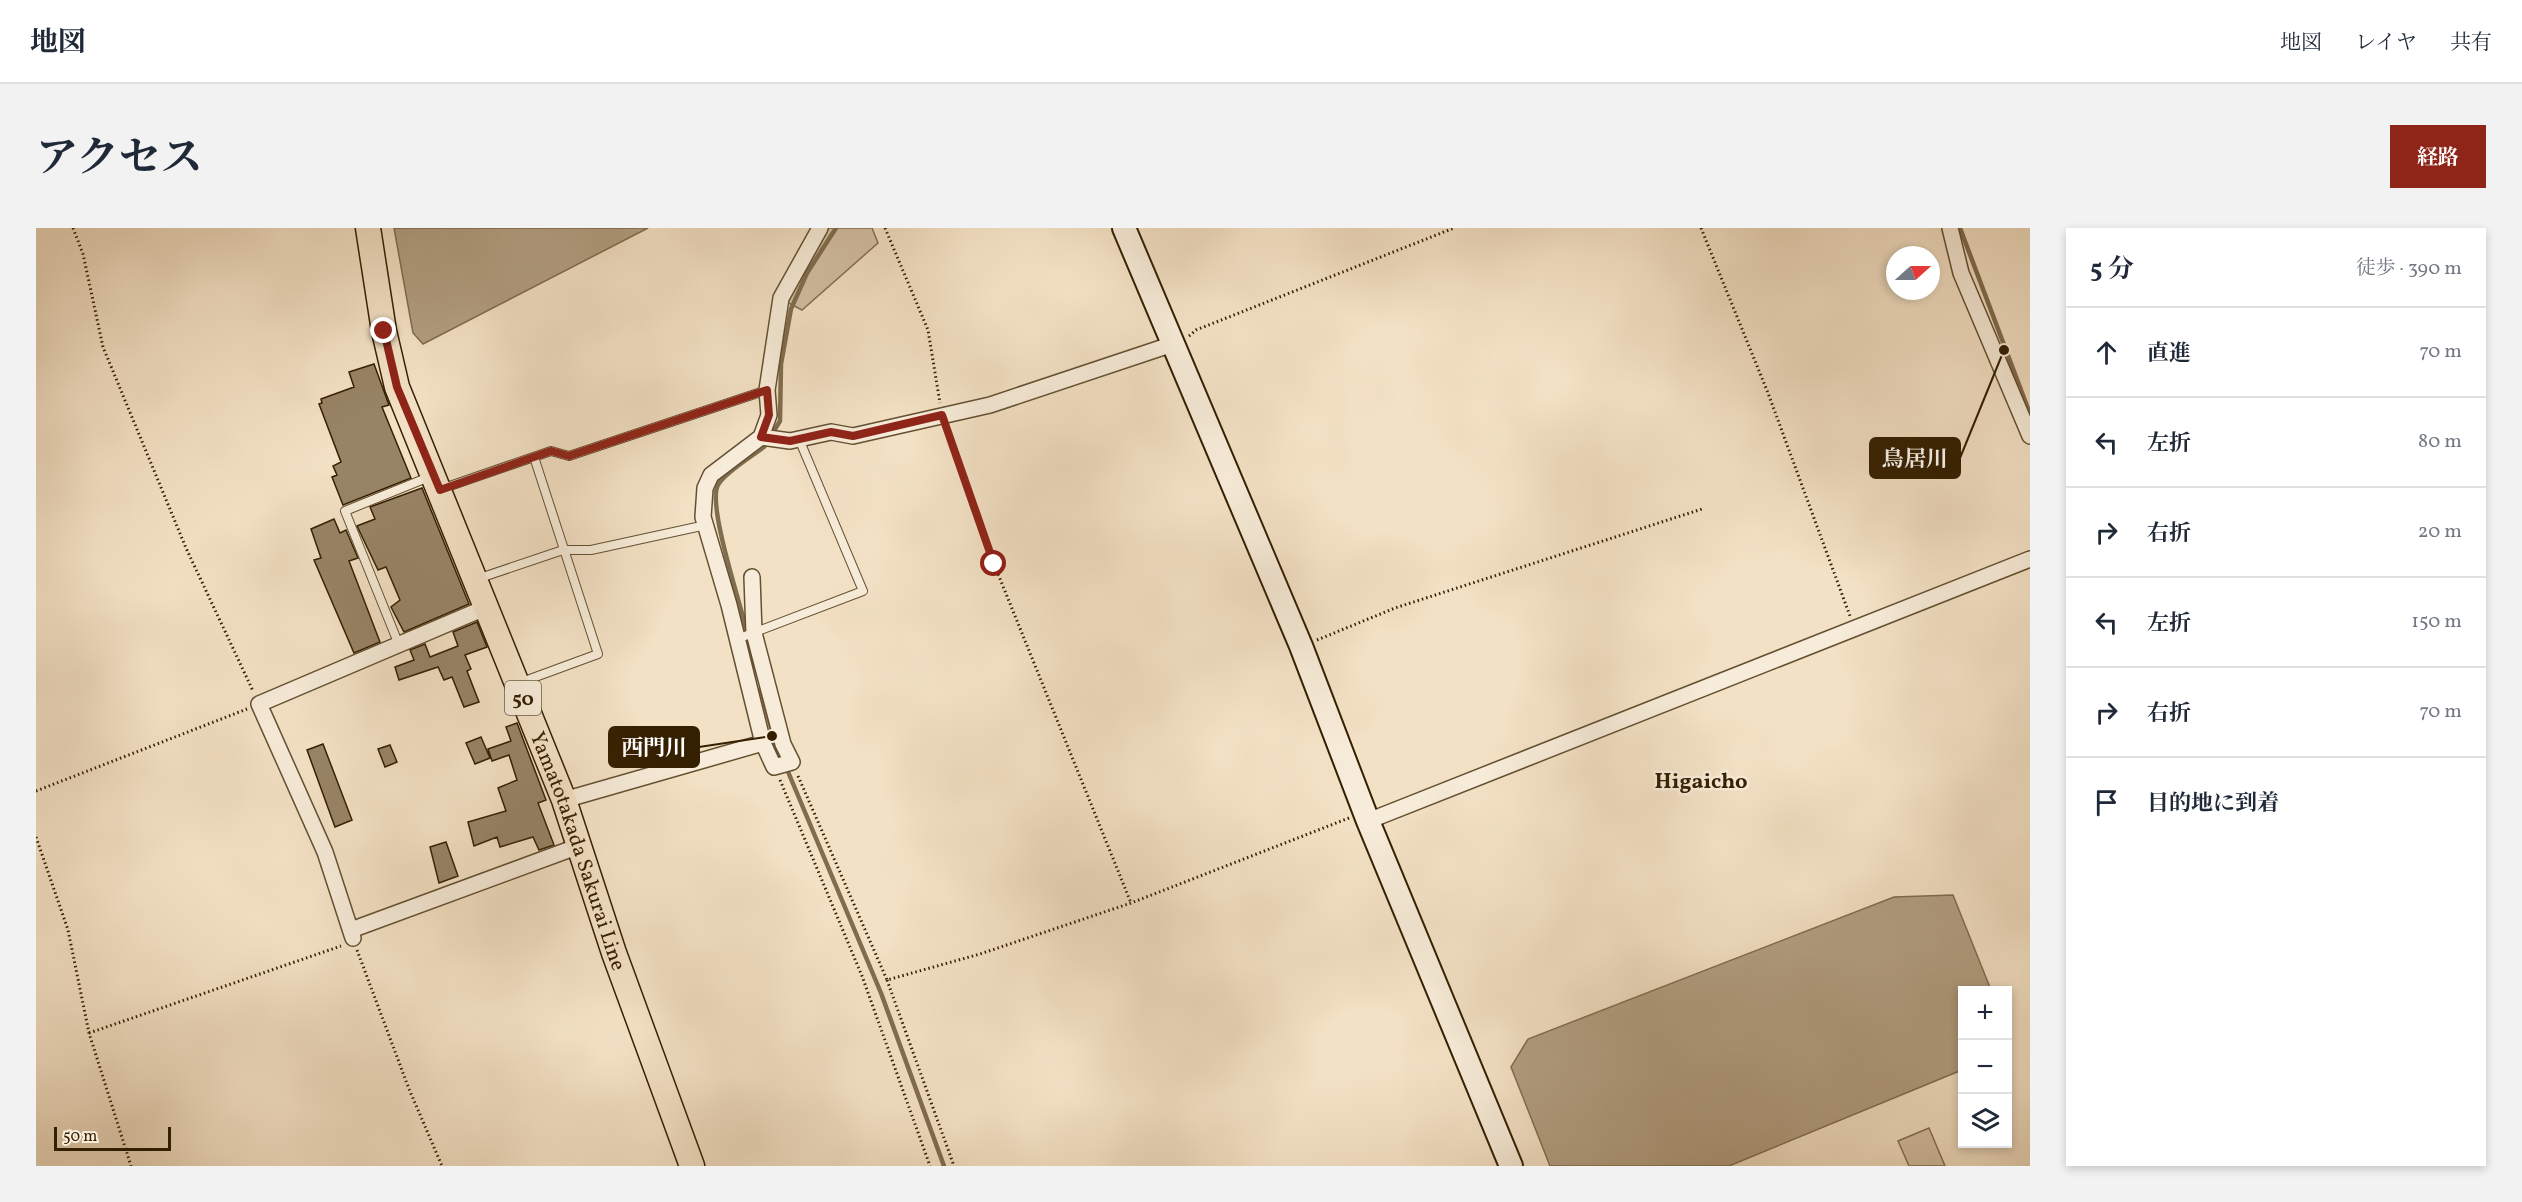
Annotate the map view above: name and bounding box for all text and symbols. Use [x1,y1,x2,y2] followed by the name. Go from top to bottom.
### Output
[30,24,86,63] text: 地図
[2280,29,2322,58] text: 地図
[2355,29,2417,58] text: レイヤ
[2450,29,2492,58] text: 共有
[2390,125,2486,188] button: 経路
[36,131,203,190] text: アクセス
[1886,246,1940,300] north arrow
[2090,252,2134,288] text: 5 分
[2356,255,2462,283] text: 徒歩 · 390 m
[370,317,396,343] route end
[2090,336,2123,369] icon: ahead
[2419,338,2462,366] text: 70 m
[2147,339,2191,370] text: 直進
[2090,426,2123,459] icon: left
[2418,428,2462,456] text: 80 m
[2147,429,2191,460] text: 左折
[1870,438,1960,478] callout: 鳥居川
[1882,445,1948,476] text: 鳥居川
[2090,516,2123,549] icon: right
[2418,518,2462,546] text: 20 m
[2147,519,2191,550] text: 右折
[980,550,1006,576] route start
[2090,606,2123,639] icon: left
[2411,608,2462,636] text: 150 m
[2147,609,2191,640] text: 左折
[505,681,541,715] road number: 50
[2090,696,2123,729] icon: right
[2419,698,2462,726] text: 70 m
[2147,699,2191,730] text: 右折
[522,727,632,975] street label: Yamatotakada Sakurai Line
[609,727,699,767] callout: 西門川
[621,734,687,765] text: 西門川
[1655,767,1748,798] district label: Higaicho
[2090,786,2123,819] icon: arrive
[2147,789,2279,820] text: 目的地に到着
[1958,986,2012,1148] map controls
[1958,986,2012,1040] button: +
[1958,1040,2012,1094] button: −
[1958,1094,2012,1148] button: layers
[54,1124,171,1152] scale bar
[63,1126,97,1148] text: 50 m

